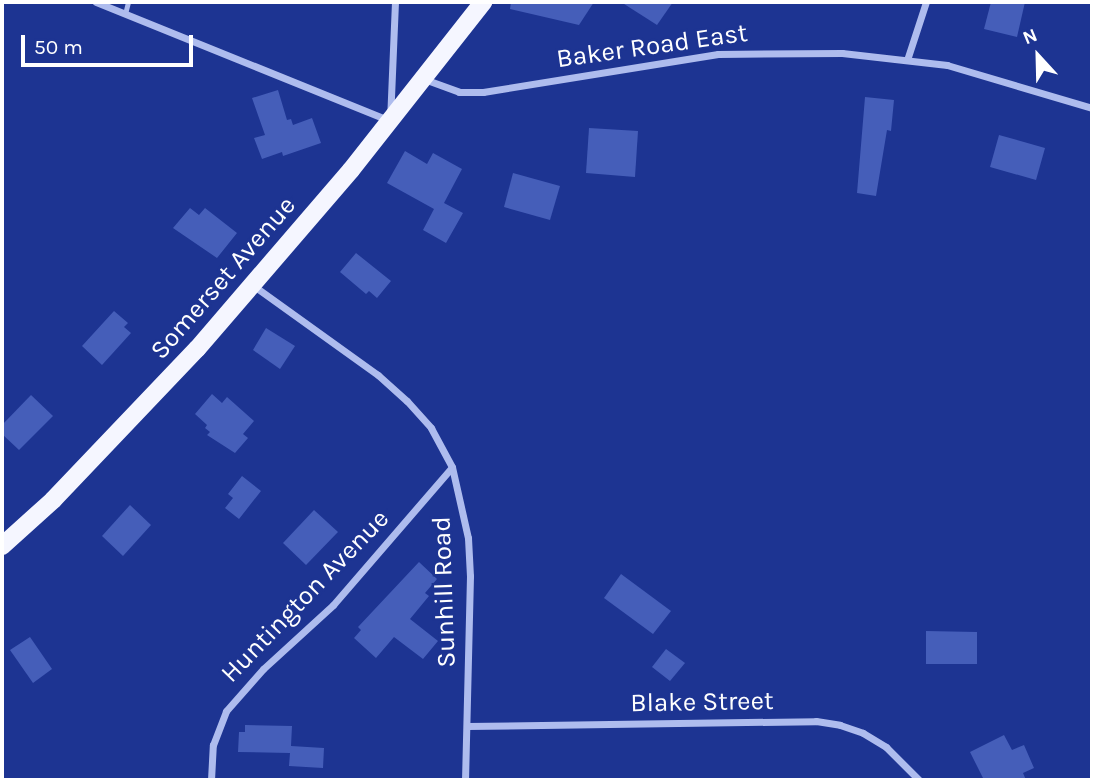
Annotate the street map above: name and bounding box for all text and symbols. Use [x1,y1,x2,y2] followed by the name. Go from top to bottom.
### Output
[555,17,749,75] street label: Baker Road East
[24,21,196,65] scale bar
[1003,21,1073,91] north arrow
[1020,24,1041,49] text: N
[34,35,83,59] text: 50 m
[144,190,302,366] street label: Somerset Avenue
[215,503,395,689] street label: Huntington Avenue
[426,516,462,668] street label: Sunhill Road
[630,685,774,719] street label: Blake Street

